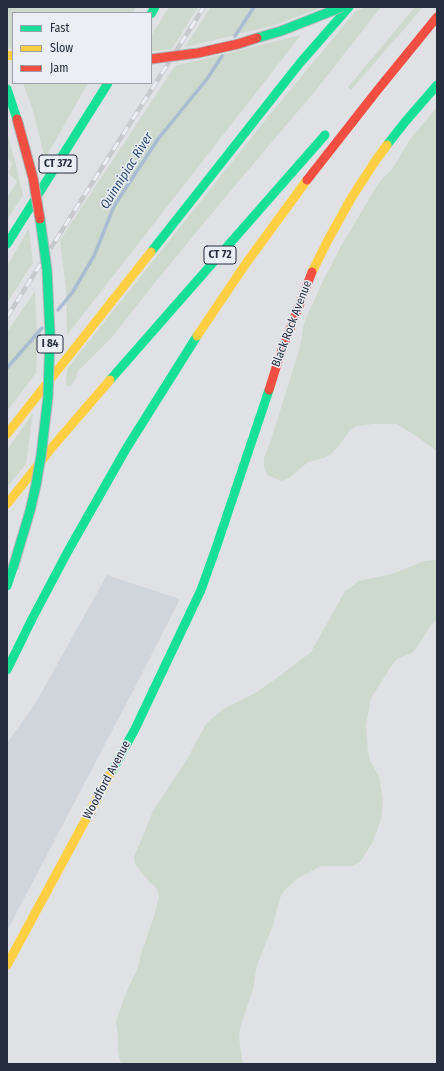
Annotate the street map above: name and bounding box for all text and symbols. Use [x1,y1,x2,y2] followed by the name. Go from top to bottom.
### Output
[12,12,152,84] legend
[50,21,69,35] text: Fast
[50,41,73,55] text: Slow
[50,61,68,75] text: Jam
[97,130,157,212] water label: Quinnipiac River
[39,155,77,173] road number: CT 372
[204,246,236,264] road number: CT 72
[269,279,315,369] street label: Black Rock Avenue
[37,335,63,353] road number: I 84
[80,738,134,822] street label: Woodford Avenue

